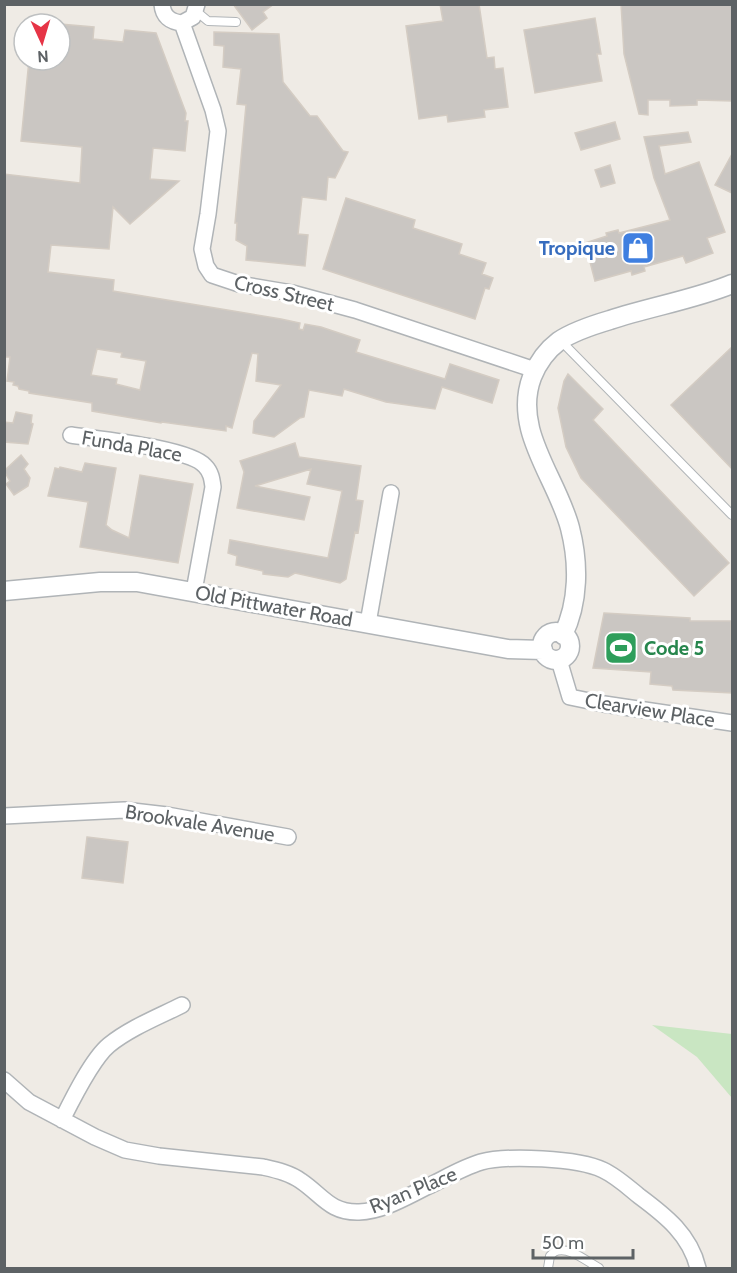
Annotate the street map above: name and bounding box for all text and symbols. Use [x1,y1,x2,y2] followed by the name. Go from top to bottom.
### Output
[12,12,72,72] north arrow
[37,47,49,66] text: N
[620,230,656,266] shop icon: Tropique
[539,236,615,260] place label: Tropique
[232,270,336,316] street label: Cross Street
[80,425,184,467] street label: Funda Place
[193,580,355,632] street label: Old Pittwater Road
[603,630,639,666] sports icon: Code 5
[644,636,704,660] place label: Code 5
[583,688,717,732] street label: Clearview Place
[124,799,276,847] street label: Brookvale Avenue
[366,1162,460,1218] street label: Ryan Place
[533,1222,634,1260] scale bar
[542,1232,584,1254] text: 50 m

